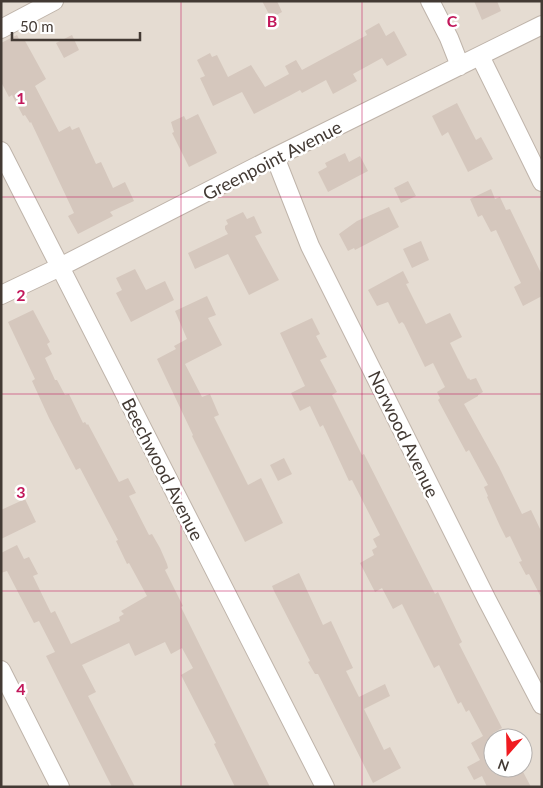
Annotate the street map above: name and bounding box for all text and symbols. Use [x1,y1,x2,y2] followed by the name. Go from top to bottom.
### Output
[12,10,140,42] scale bar
[267,11,277,30] text: B
[447,11,458,30] text: C
[20,17,54,35] text: 50 m
[16,88,26,107] text: 1
[199,116,345,204] street label: Greenpoint Avenue
[16,285,26,304] text: 2
[364,367,444,501] street label: Norwood Avenue
[118,394,208,544] street label: Beechwood Avenue
[16,482,26,501] text: 3
[16,679,26,698] text: 4
[483,728,533,778] north arrow
[495,756,511,776] text: N

